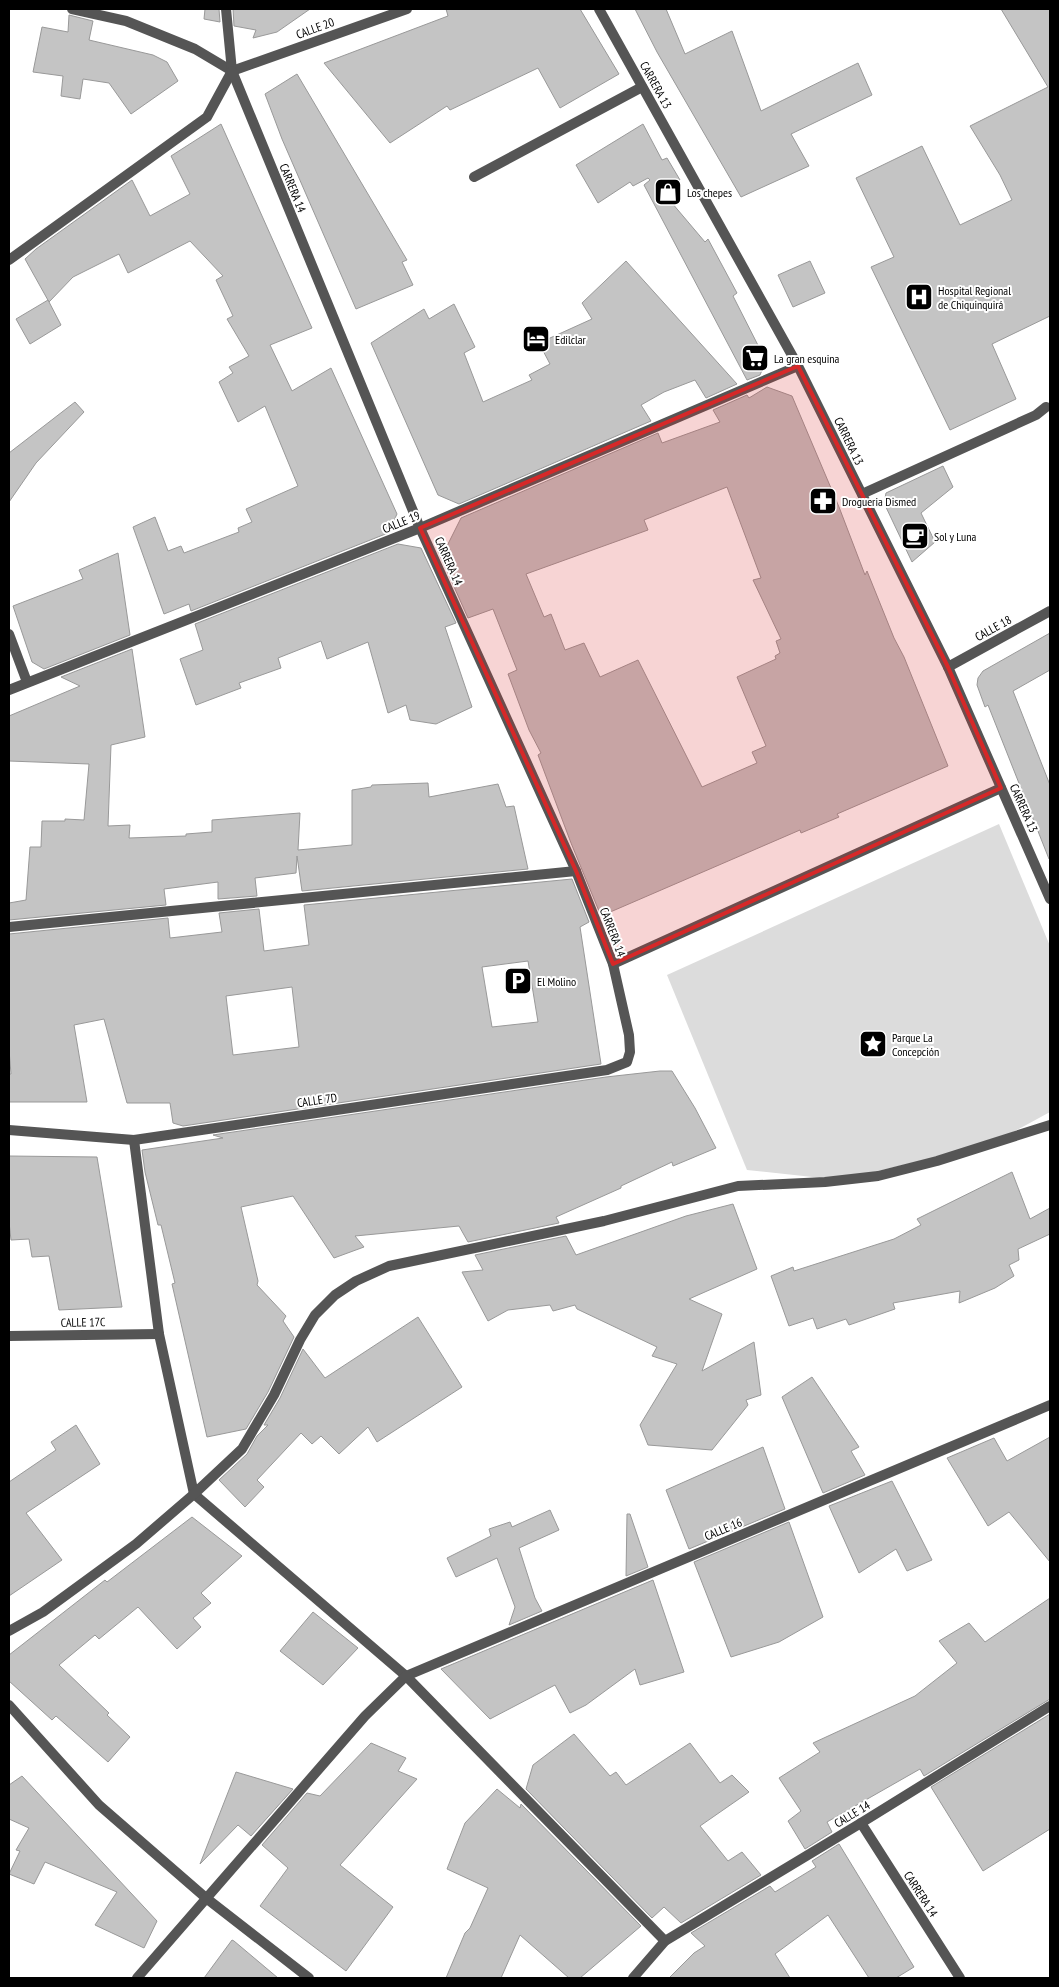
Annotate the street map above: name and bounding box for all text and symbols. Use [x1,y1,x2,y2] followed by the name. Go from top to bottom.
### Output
[294,14,336,42] street label: CALLE 20
[637,59,675,111] street label: CARRERA 13
[276,161,310,215] street label: CARRERA 14
[653,177,683,207] shop icon: Los chepes
[687,185,732,200] place label: Los chepes
[904,282,934,312] hospital icon: Hospital Regional de Chiquinquirá
[938,283,1011,312] place label: Hospital Regional de Chiquinquirá
[521,324,551,354] hotel icon: Edilclar
[555,332,587,347] place label: Edilclar
[740,343,770,373] supermarket icon: La gran esquina
[774,351,840,366] place label: La gran esquina
[831,414,867,468] street label: CARRERA 13
[808,486,838,516] pharmacy icon: Drogueria Dismed
[842,494,916,509] place label: Drogueria Dismed
[380,508,422,536] street label: CALLE 19
[900,521,930,551] cafe icon: Sol y Luna
[934,529,977,544] place label: Sol y Luna
[432,534,467,588] street label: CARRERA 14
[972,612,1014,644] street label: CALLE 18
[1007,781,1041,835] street label: CARRERA 13
[597,905,629,959] street label: CARRERA 14
[503,966,533,996] parking icon: El Molino
[537,974,576,989] place label: El Molino
[858,1029,888,1059] place icon: Parque La Concepción
[892,1030,939,1059] place label: Parque La Concepción
[296,1090,338,1110] street label: CALLE 7D
[61,1314,106,1330] street label: CALLE 17C
[702,1514,744,1544] street label: CALLE 16
[831,1797,873,1831] street label: CALLE 14
[901,1868,942,1920] street label: CARRERA 14

